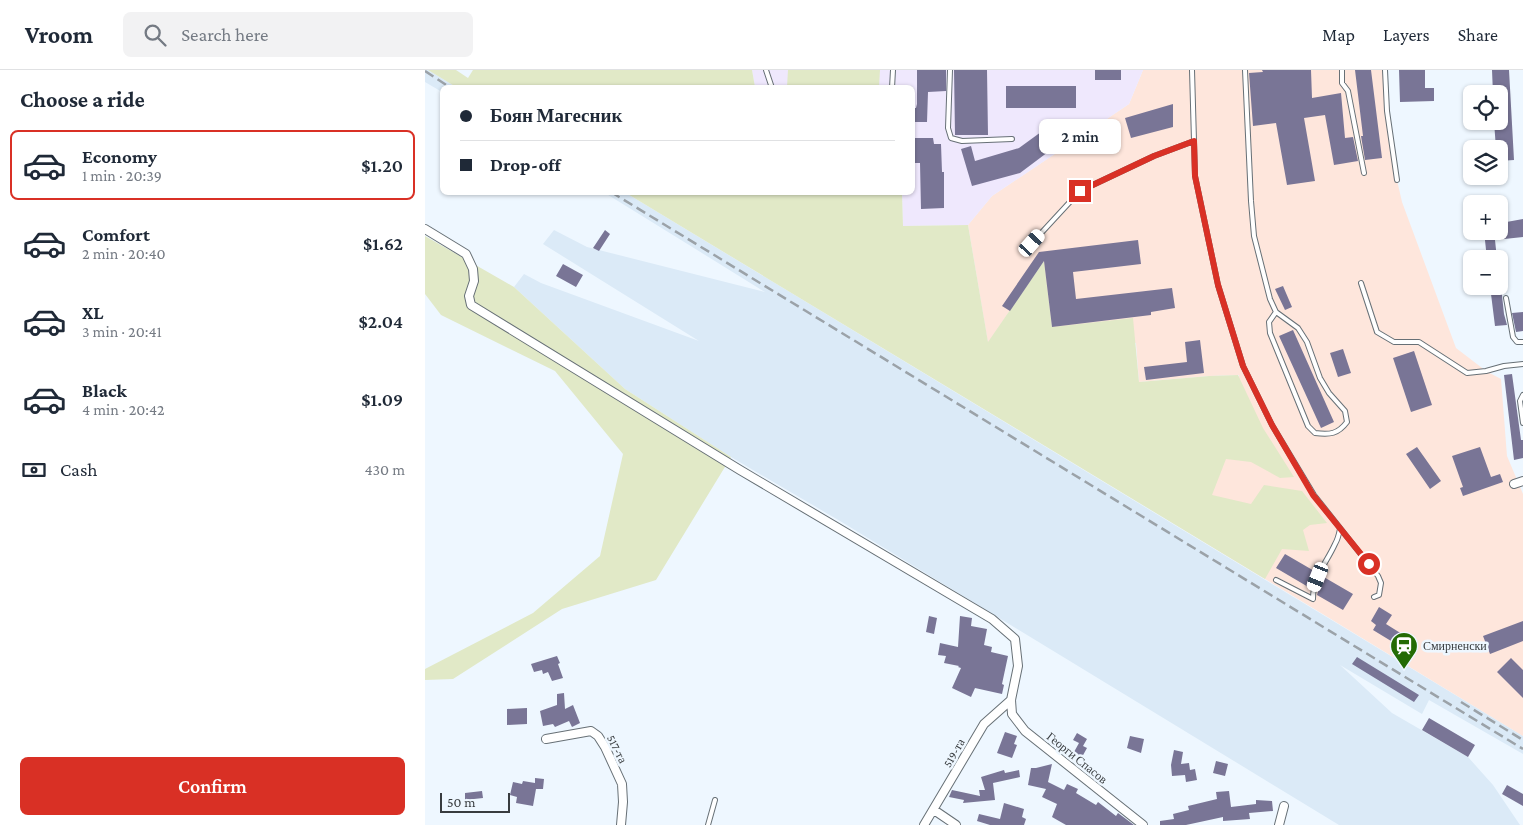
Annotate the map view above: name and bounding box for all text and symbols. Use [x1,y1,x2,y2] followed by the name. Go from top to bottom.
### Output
[123,12,473,57] search box
[25,21,93,48] text: Vroom
[141,21,169,49] icon: search
[181,24,268,45] text: Search here
[1322,25,1355,45] text: Map
[1383,25,1430,45] text: Layers
[1458,25,1498,45] text: Share
[1463,85,1508,295] map controls
[1463,85,1508,130] button: locate
[20,87,145,112] text: Choose a ride
[490,105,622,126] text: Боян Магесник
[1039,118,1121,154] callout: 2 min
[1061,128,1099,145] text: 2 min
[1463,140,1508,185] button: layers
[22,143,67,188] icon: car
[82,146,157,167] text: Economy
[490,154,561,175] text: Drop-off
[361,155,403,176] text: $1.20
[82,167,162,184] text: 1 min · 20:39
[1069,180,1091,202] route end
[1463,195,1508,240] button: +
[22,221,67,266] icon: car
[82,224,150,245] text: Comfort
[1016,227,1047,259] car
[363,233,403,254] text: $1.62
[82,245,166,262] text: 2 min · 20:40
[1463,250,1508,295] button: −
[22,299,67,344] icon: car
[82,302,104,323] text: XL
[359,311,403,332] text: $2.04
[82,323,162,340] text: 3 min · 20:41
[22,377,67,422] icon: car
[82,380,127,401] text: Black
[361,389,403,410] text: $1.09
[82,401,165,418] text: 4 min · 20:42
[20,456,48,484] icon: cash
[60,459,98,480] text: Cash
[364,461,405,478] text: 430 m
[1358,553,1380,575] route start
[1305,560,1330,594] car
[1389,631,1419,670] station icon: Смирненски
[1423,639,1487,653] place label: Смирненски
[1044,729,1110,787] street label: Георги Спасов
[604,732,630,766] street label: 517-та
[940,736,968,770] street label: 519-та
[20,757,405,815] button: Confirm
[440,790,510,813] scale bar
[447,794,475,810] text: 50 m

